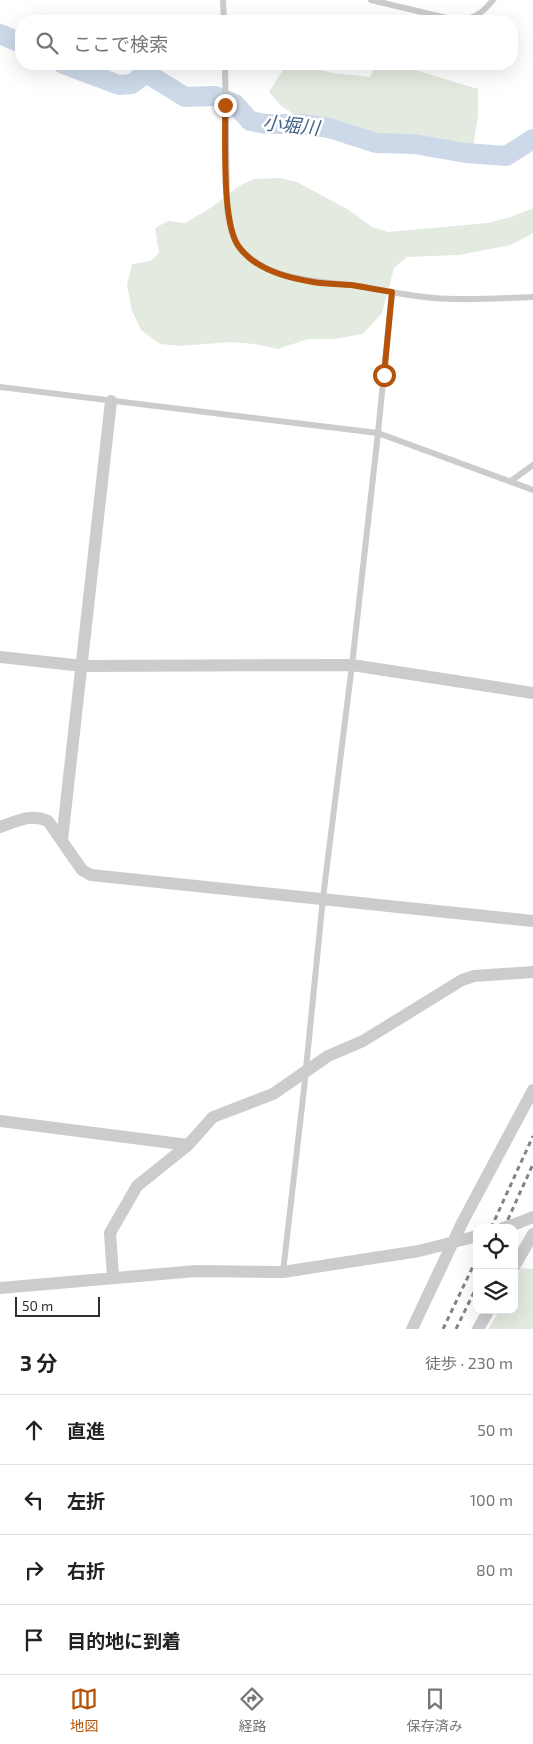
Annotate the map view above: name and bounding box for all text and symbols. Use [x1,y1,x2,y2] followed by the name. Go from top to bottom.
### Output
[15,15,518,70] search box
[33,29,61,57] icon: search
[73,32,168,55] text: ここで検索
[214,94,237,117] route end
[261,110,323,139] water label: 小堀川
[373,364,396,387] route start
[473,1224,518,1314] map controls
[473,1224,518,1269] button: locate
[473,1269,518,1314] button: layers
[15,1294,100,1317] scale bar
[22,1297,53,1314] text: 50 m
[20,1350,57,1375] text: 3 分
[425,1353,513,1372] text: 徒歩 · 230 m
[20,1416,48,1444] icon: ahead
[67,1419,105,1442] text: 直進
[477,1420,513,1439] text: 50 m
[20,1486,48,1514] icon: left
[67,1489,105,1512] text: 左折
[470,1490,513,1509] text: 100 m
[20,1556,48,1584] icon: right
[67,1559,105,1582] text: 右折
[476,1560,513,1579] text: 80 m
[20,1626,48,1654] icon: arrive
[67,1629,181,1652] text: 目的地に到着
[70,1685,98,1735] tab: 地図
[238,1685,266,1735] tab: 経路
[407,1685,463,1735] tab: 保存済み

